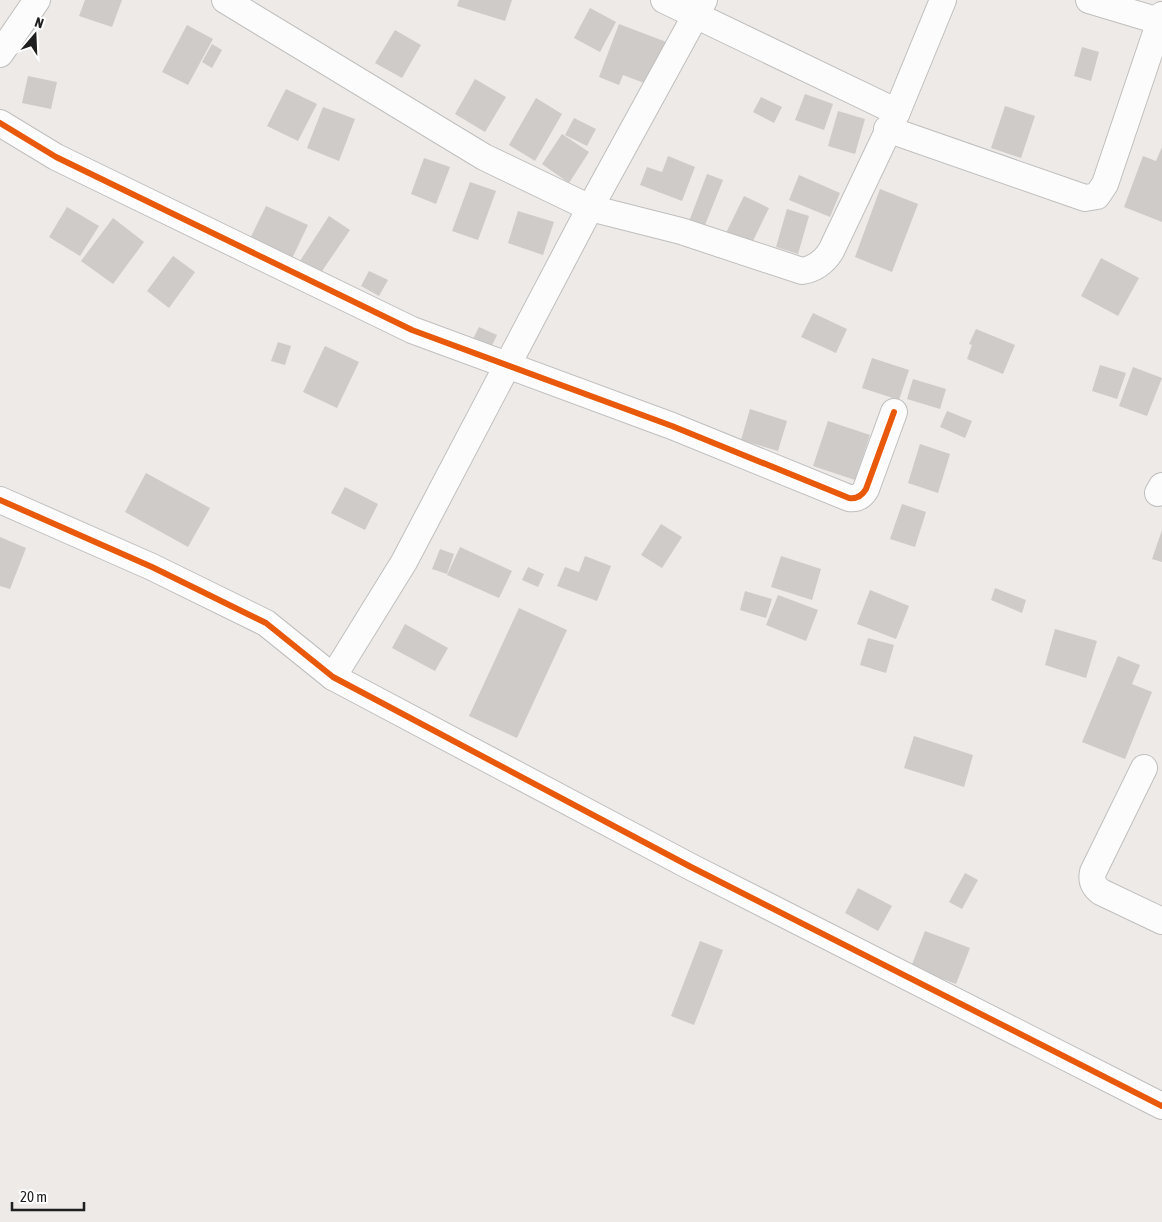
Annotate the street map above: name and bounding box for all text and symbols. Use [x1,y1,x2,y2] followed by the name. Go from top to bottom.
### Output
[10,10,60,60] north arrow
[33,14,46,32] text: N
[12,1180,85,1212] scale bar
[20,1188,47,1205] text: 20 m

